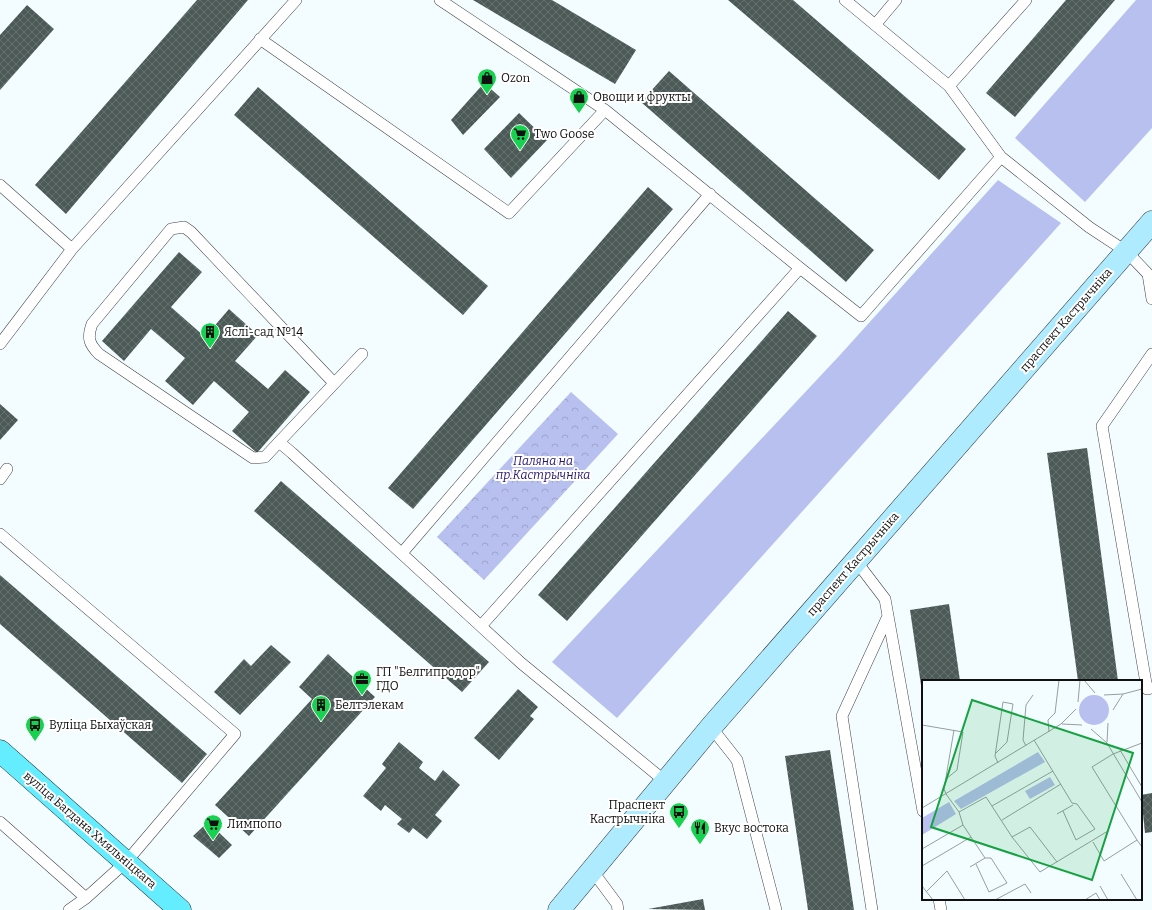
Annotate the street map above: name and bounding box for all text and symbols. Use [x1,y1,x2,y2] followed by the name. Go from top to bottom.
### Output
[476,67,498,95] shop icon: Ozon
[501,71,531,85] place label: Ozon
[568,86,590,114] shop icon: Овощи и фрукты
[593,90,691,104] place label: Овощи и фрукты
[509,123,531,151] supermarket icon: Two Goose
[534,127,594,141] place label: Two Goose
[1017,265,1115,375] street label: праспект Кастрычніка
[199,321,221,349] building icon: Яслі-сад №14
[224,325,303,339] place label: Яслі-сад №14
[495,454,590,482] park label: Паляна на пр.Кастрычніка
[804,509,902,619] street label: праспект Кастрычніка
[376,665,480,693] place label: ГП "Белгипродор" ГДО
[351,668,373,696] office icon: ГП "Белгипродор" ГДО
[922,680,1142,900] inset map
[310,694,332,722] building icon: Белтэлекам
[335,698,404,712] place label: Белтэлекам
[24,714,46,742] bus stop icon: Вуліца Быхаўская
[49,718,152,732] place label: Вуліца Быхаўская
[21,769,159,892] street label: вуліца Багдана Хмяльніцкага
[590,798,665,826] place label: Праспект Кастрычніка
[668,801,690,829] bus stop icon: Праспект Кастрычніка
[202,813,224,841] supermarket icon: Лимпопо
[227,817,282,831] place label: Лимпопо
[689,817,711,845] restaurant icon: Вкус востока
[714,821,789,835] place label: Вкус востока

